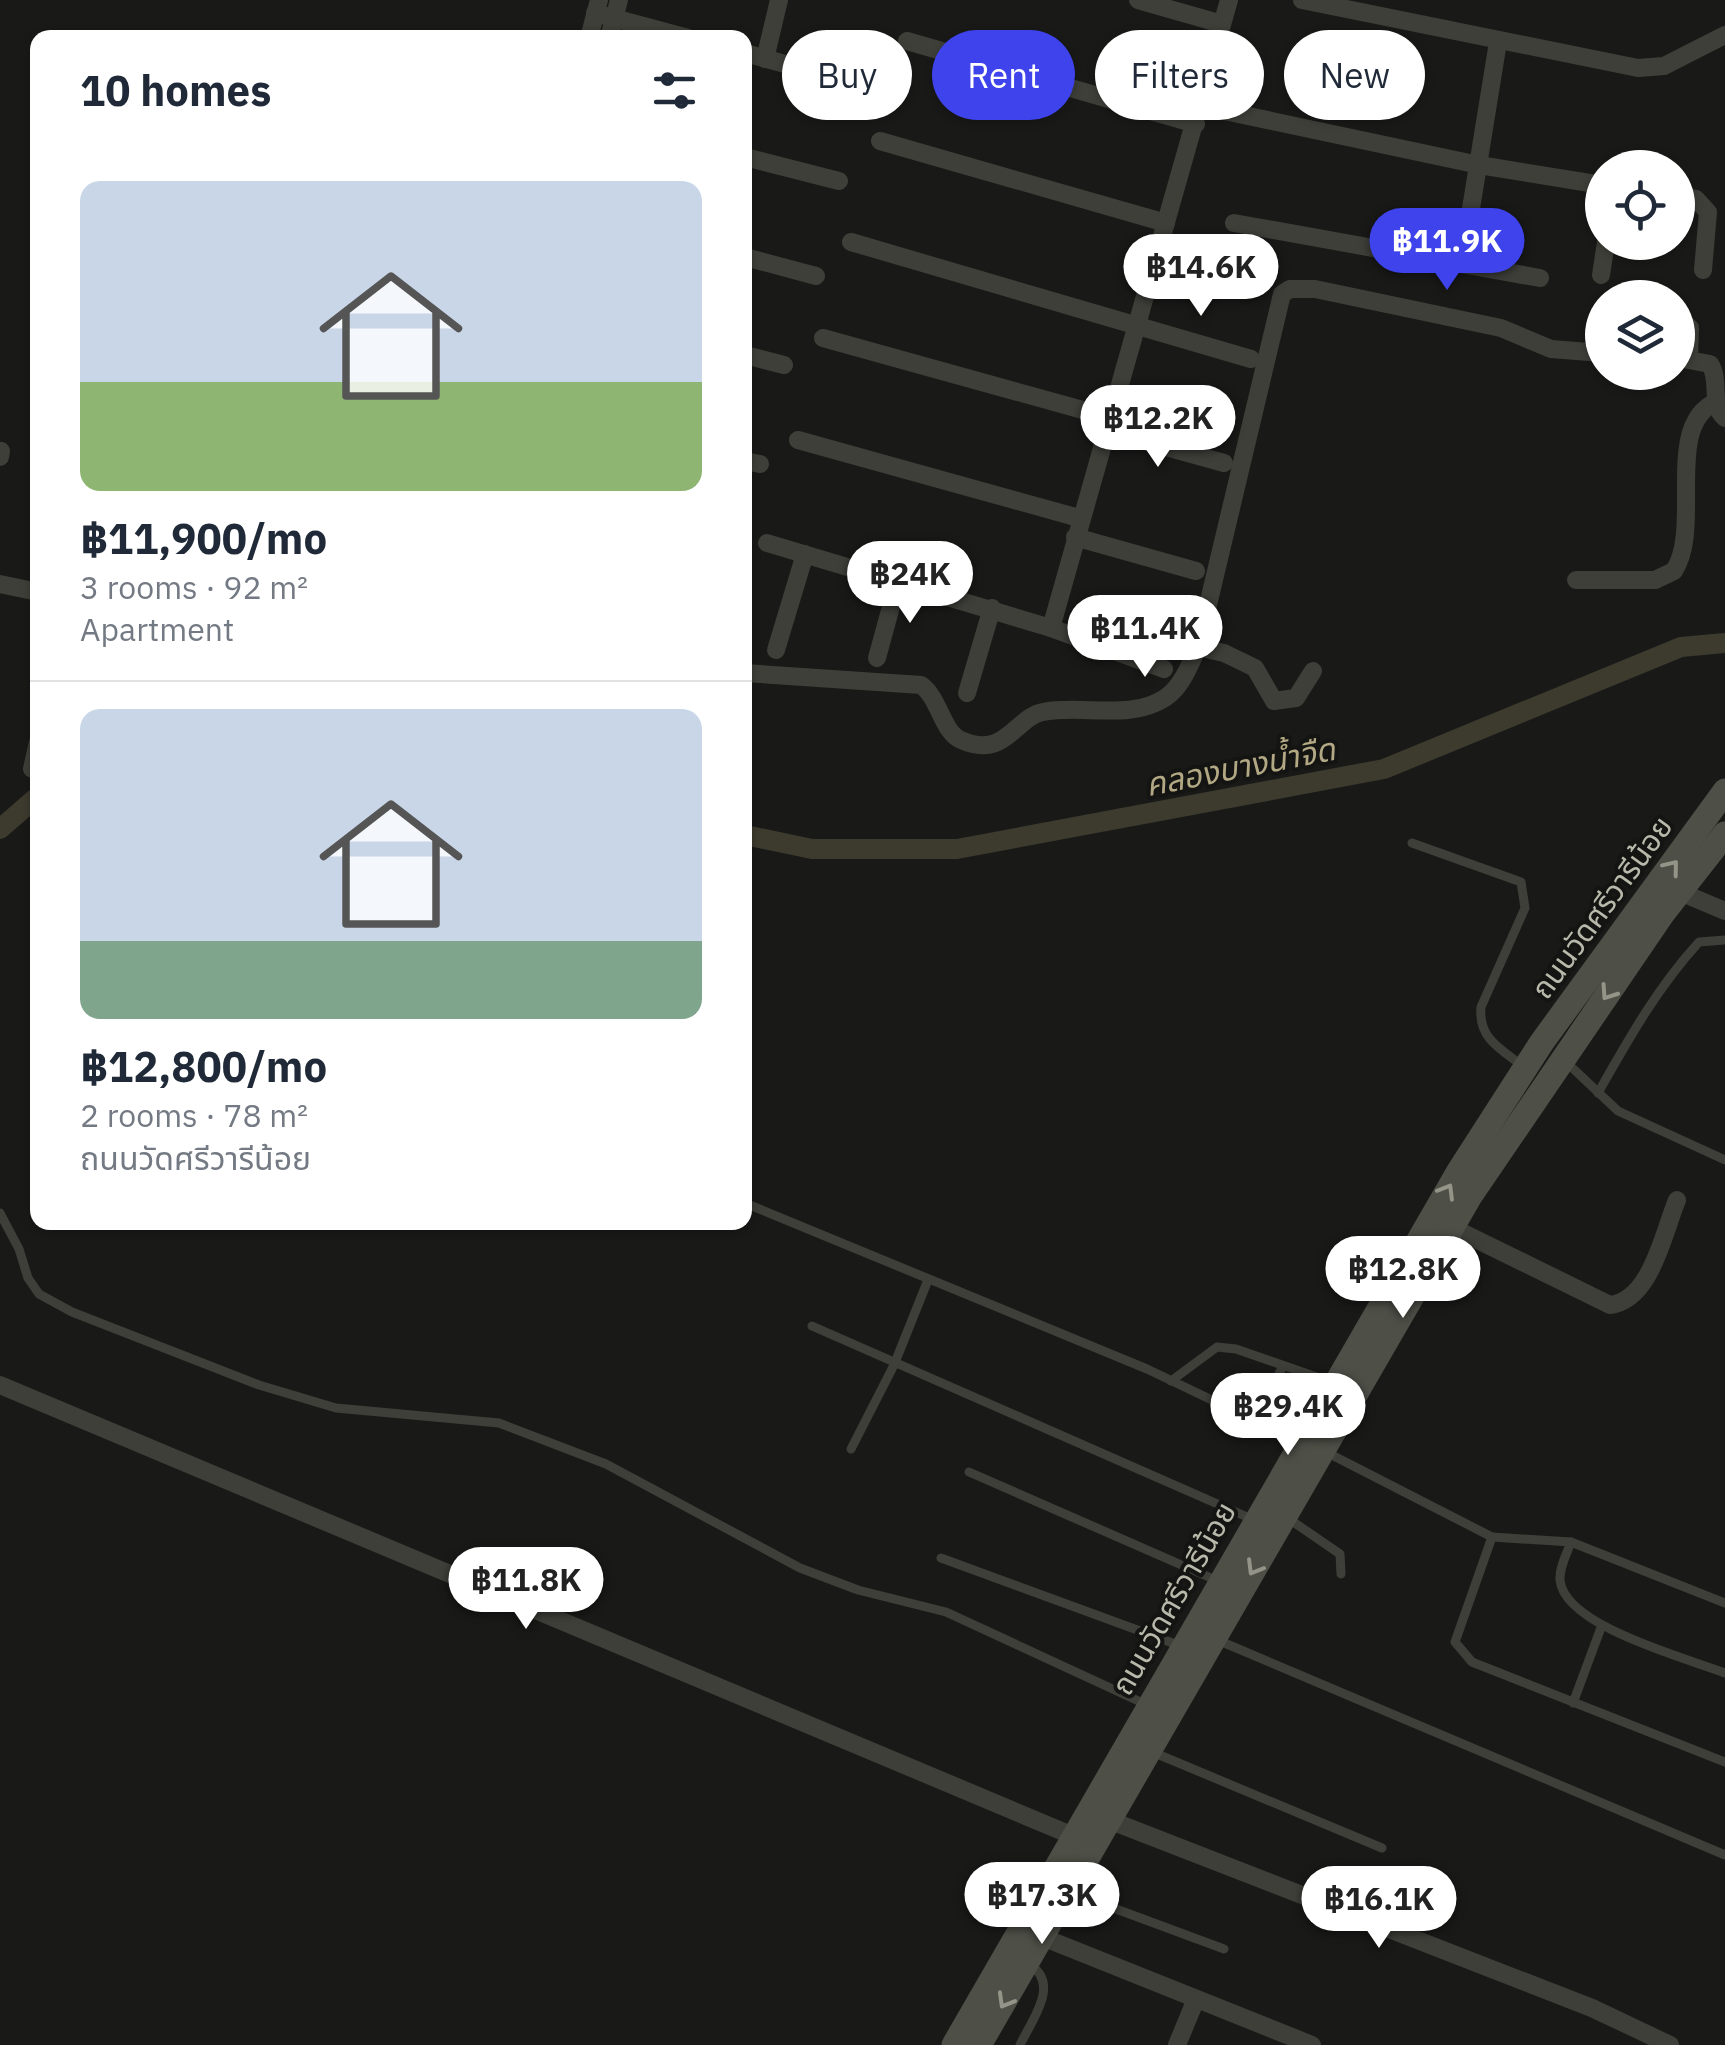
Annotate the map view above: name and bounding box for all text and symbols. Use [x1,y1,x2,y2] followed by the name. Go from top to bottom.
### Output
[782,30,912,120] chip: Buy
[932,30,1075,120] chip: Rent
[1095,30,1264,120] chip: Filters
[1284,30,1425,120] chip: New
[80,63,271,118] text: 10 homes
[647,63,702,118] icon: filters
[1585,150,1695,390] map controls
[1585,150,1695,260] button: locate
[1366,208,1528,293] pin: ฿11.9K
[1391,219,1503,261] text: ฿11.9K
[1120,234,1282,319] pin: ฿14.6K
[1145,245,1257,287] text: ฿14.6K
[301,246,481,426] icon: home
[1585,280,1695,390] button: layers
[1077,385,1239,470] pin: ฿12.2K
[1102,396,1214,438] text: ฿12.2K
[80,511,327,566] text: ฿11,900/mo
[851,541,969,626] pin: ฿24K
[869,552,951,594] text: ฿24K
[80,566,308,608] text: 3 rooms · 92 m²
[1064,595,1226,680] pin: ฿11.4K
[1089,606,1201,648] text: ฿11.4K
[80,608,234,650] text: Apartment
[1142,727,1340,805] water label: คลองบางน้ำจืด
[301,774,481,954] icon: home
[1522,808,1680,1006] street label: ถนนวัดศรีวารีน้อย
[1660,860,1678,878] one-way arrow
[1601,983,1620,1001] one-way arrow
[80,1039,327,1094] text: ฿12,800/mo
[80,1094,308,1136] text: 2 rooms · 78 m²
[80,1137,311,1179] text: ถนนวัดศรีวารีน้อย
[1435,1184,1454,1202] one-way arrow
[1322,1236,1484,1321] pin: ฿12.8K
[1347,1247,1459,1289] text: ฿12.8K
[1207,1373,1369,1458] pin: ฿29.4K
[1232,1384,1344,1426] text: ฿29.4K
[1102,1494,1244,1702] street label: ถนนวัดศรีวารีน้อย
[445,1547,607,1632] pin: ฿11.8K
[1247,1557,1266,1575] one-way arrow
[470,1558,582,1600] text: ฿11.8K
[961,1862,1123,1947] pin: ฿17.3K
[1298,1866,1460,1951] pin: ฿16.1K
[986,1873,1098,1915] text: ฿17.3K
[1323,1877,1435,1919] text: ฿16.1K
[997,1990,1017,2008] one-way arrow

